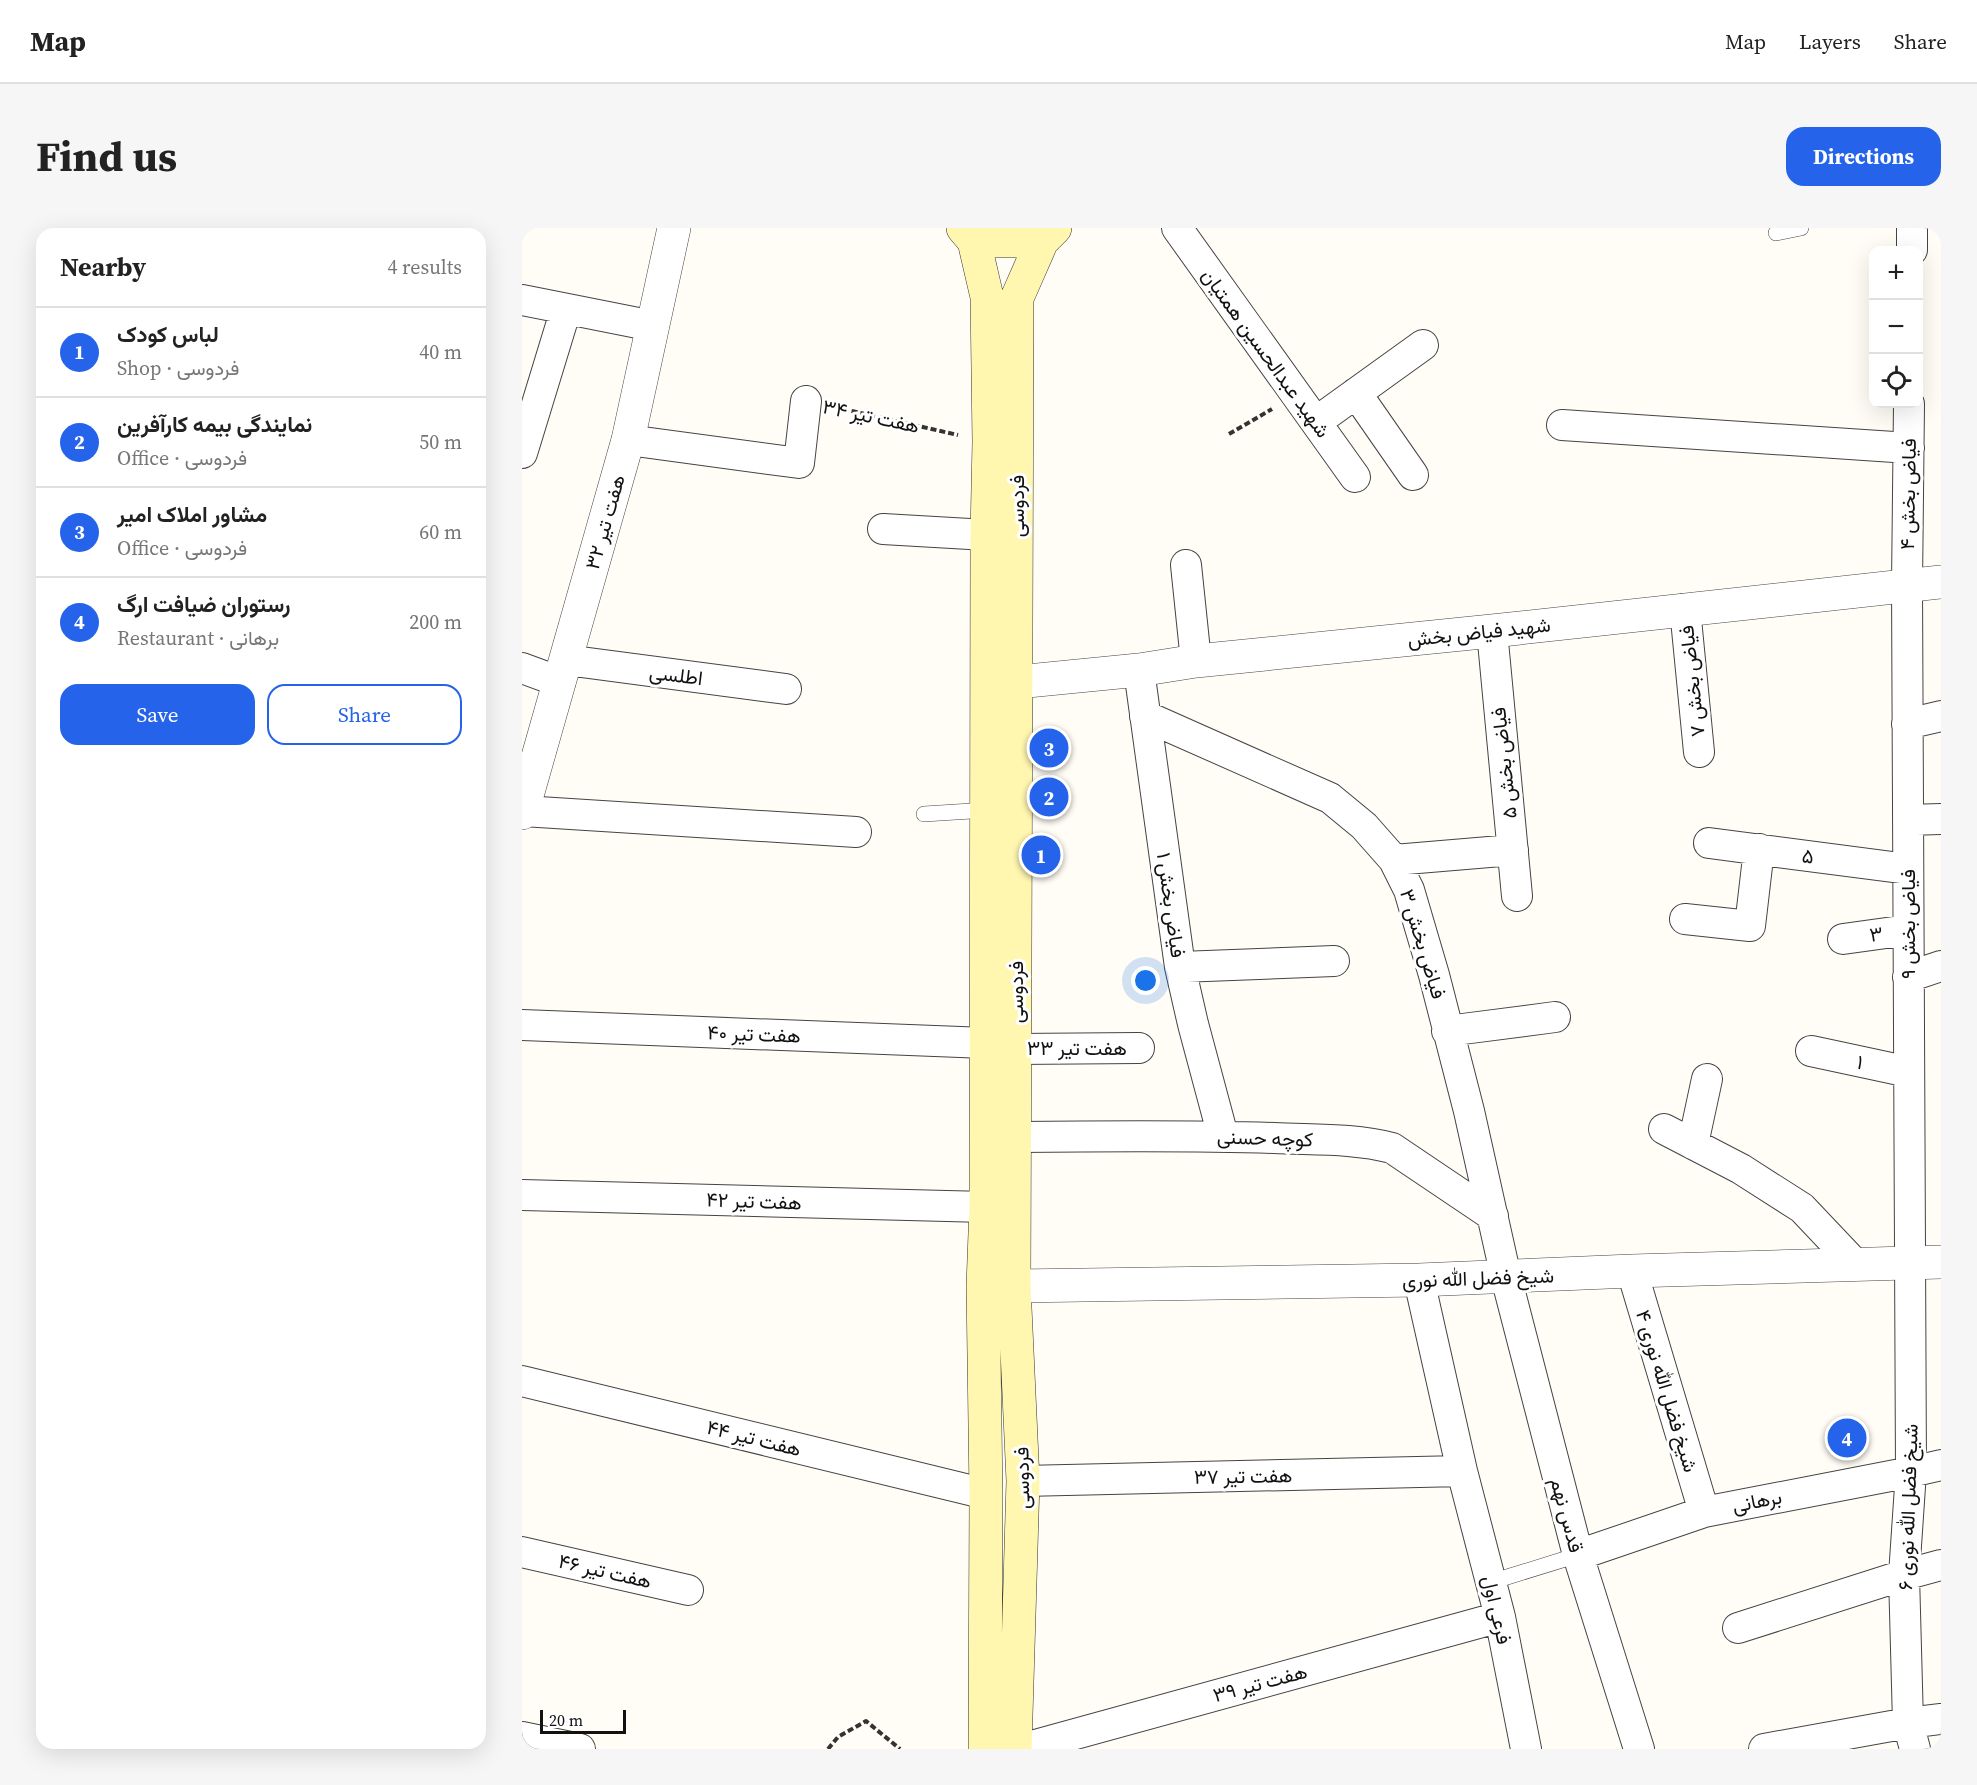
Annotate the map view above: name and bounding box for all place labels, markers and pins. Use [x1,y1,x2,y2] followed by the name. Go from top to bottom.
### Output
[1030,726,1068,770] pin: 3
[1030,774,1068,820] pin: 2
[1022,832,1060,878] pin: 1
[1828,1416,1866,1460] pin: 4

